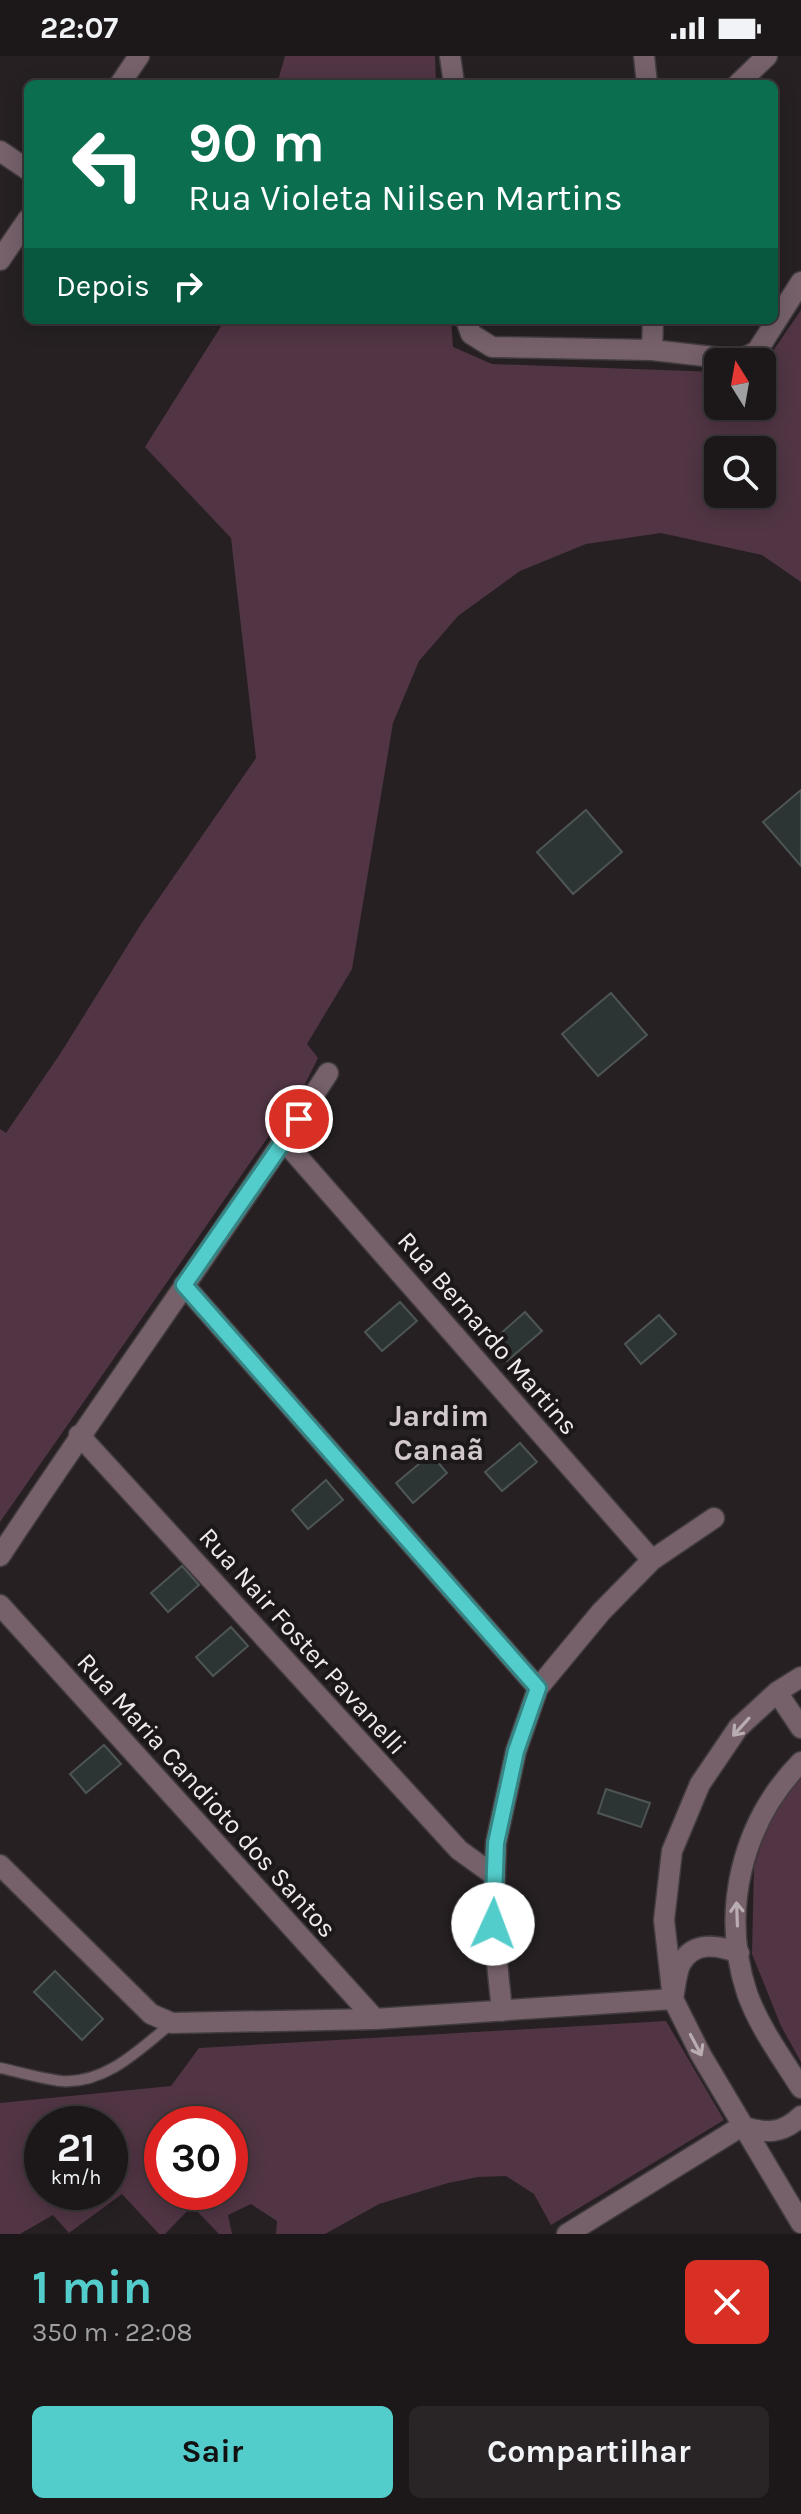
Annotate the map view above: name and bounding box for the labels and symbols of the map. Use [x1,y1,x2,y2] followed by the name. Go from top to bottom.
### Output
[704,348,776,420] north arrow
[265,1085,333,1153] pin
[391,1225,584,1441] street label: Rua Bernardo Martins
[389,1398,489,1468] district label: Jardim Canaã
[193,1522,413,1761] street label: Rua Nair Foster Pavanelli
[71,1647,343,1944] street label: Rua Maria Candioto dos Santos
[733,1716,751,1736] one-way arrow
[451,1882,535,1966] position arrow
[729,1901,744,1928] one-way arrow
[689,2033,705,2057] one-way arrow
[144,2106,248,2210] speed limit sign: 30

